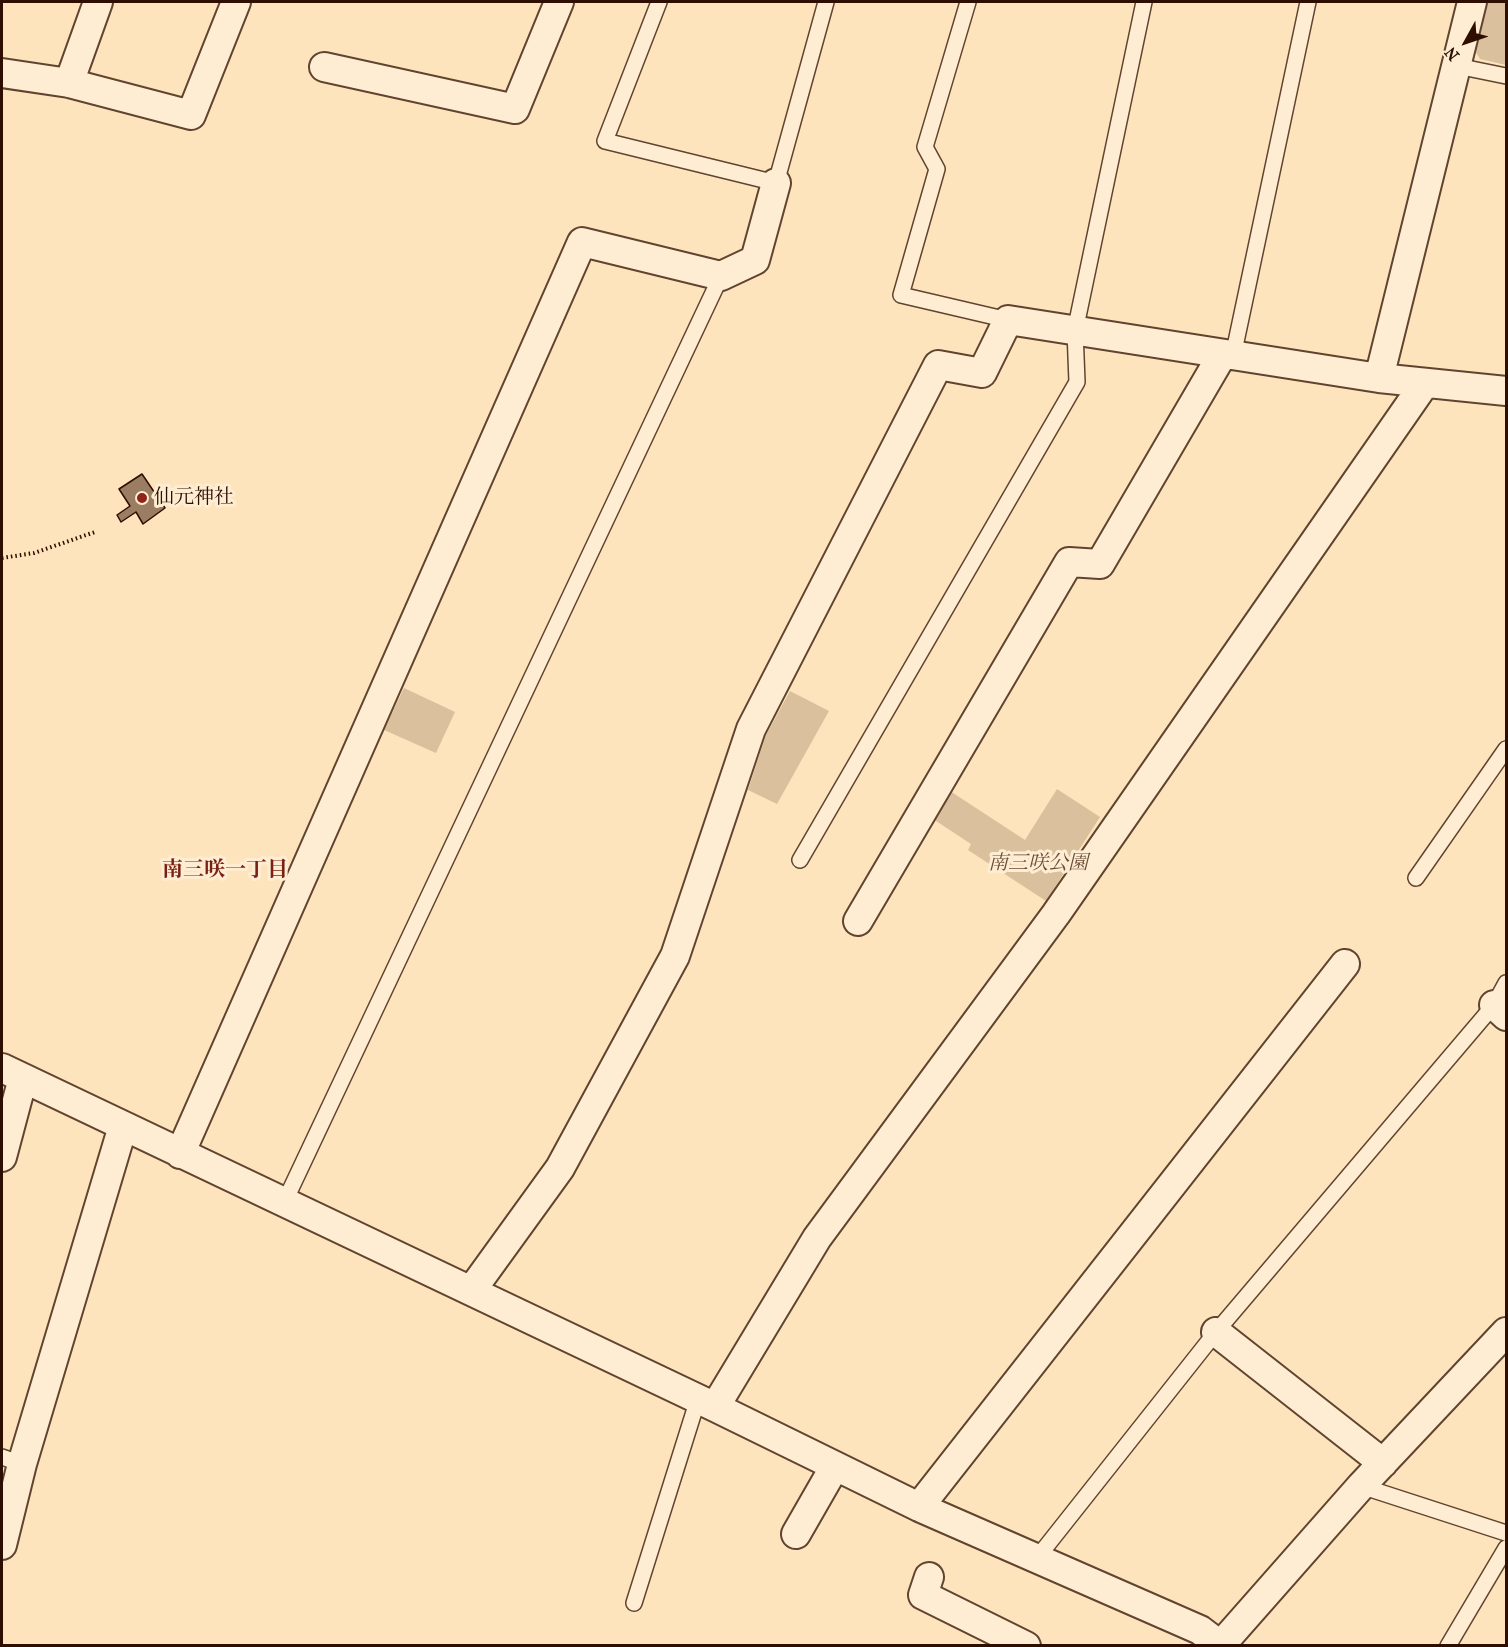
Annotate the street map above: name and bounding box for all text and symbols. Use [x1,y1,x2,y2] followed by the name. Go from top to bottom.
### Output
[1436,12,1496,72] north arrow
[1441,43,1463,65] text: N
[154,486,234,510] place label: 仙元神社
[135,491,149,505] marker: 仙元神社
[988,852,1088,876] park label: 南三咲公園
[162,858,288,884] district label: 南三咲一丁目

